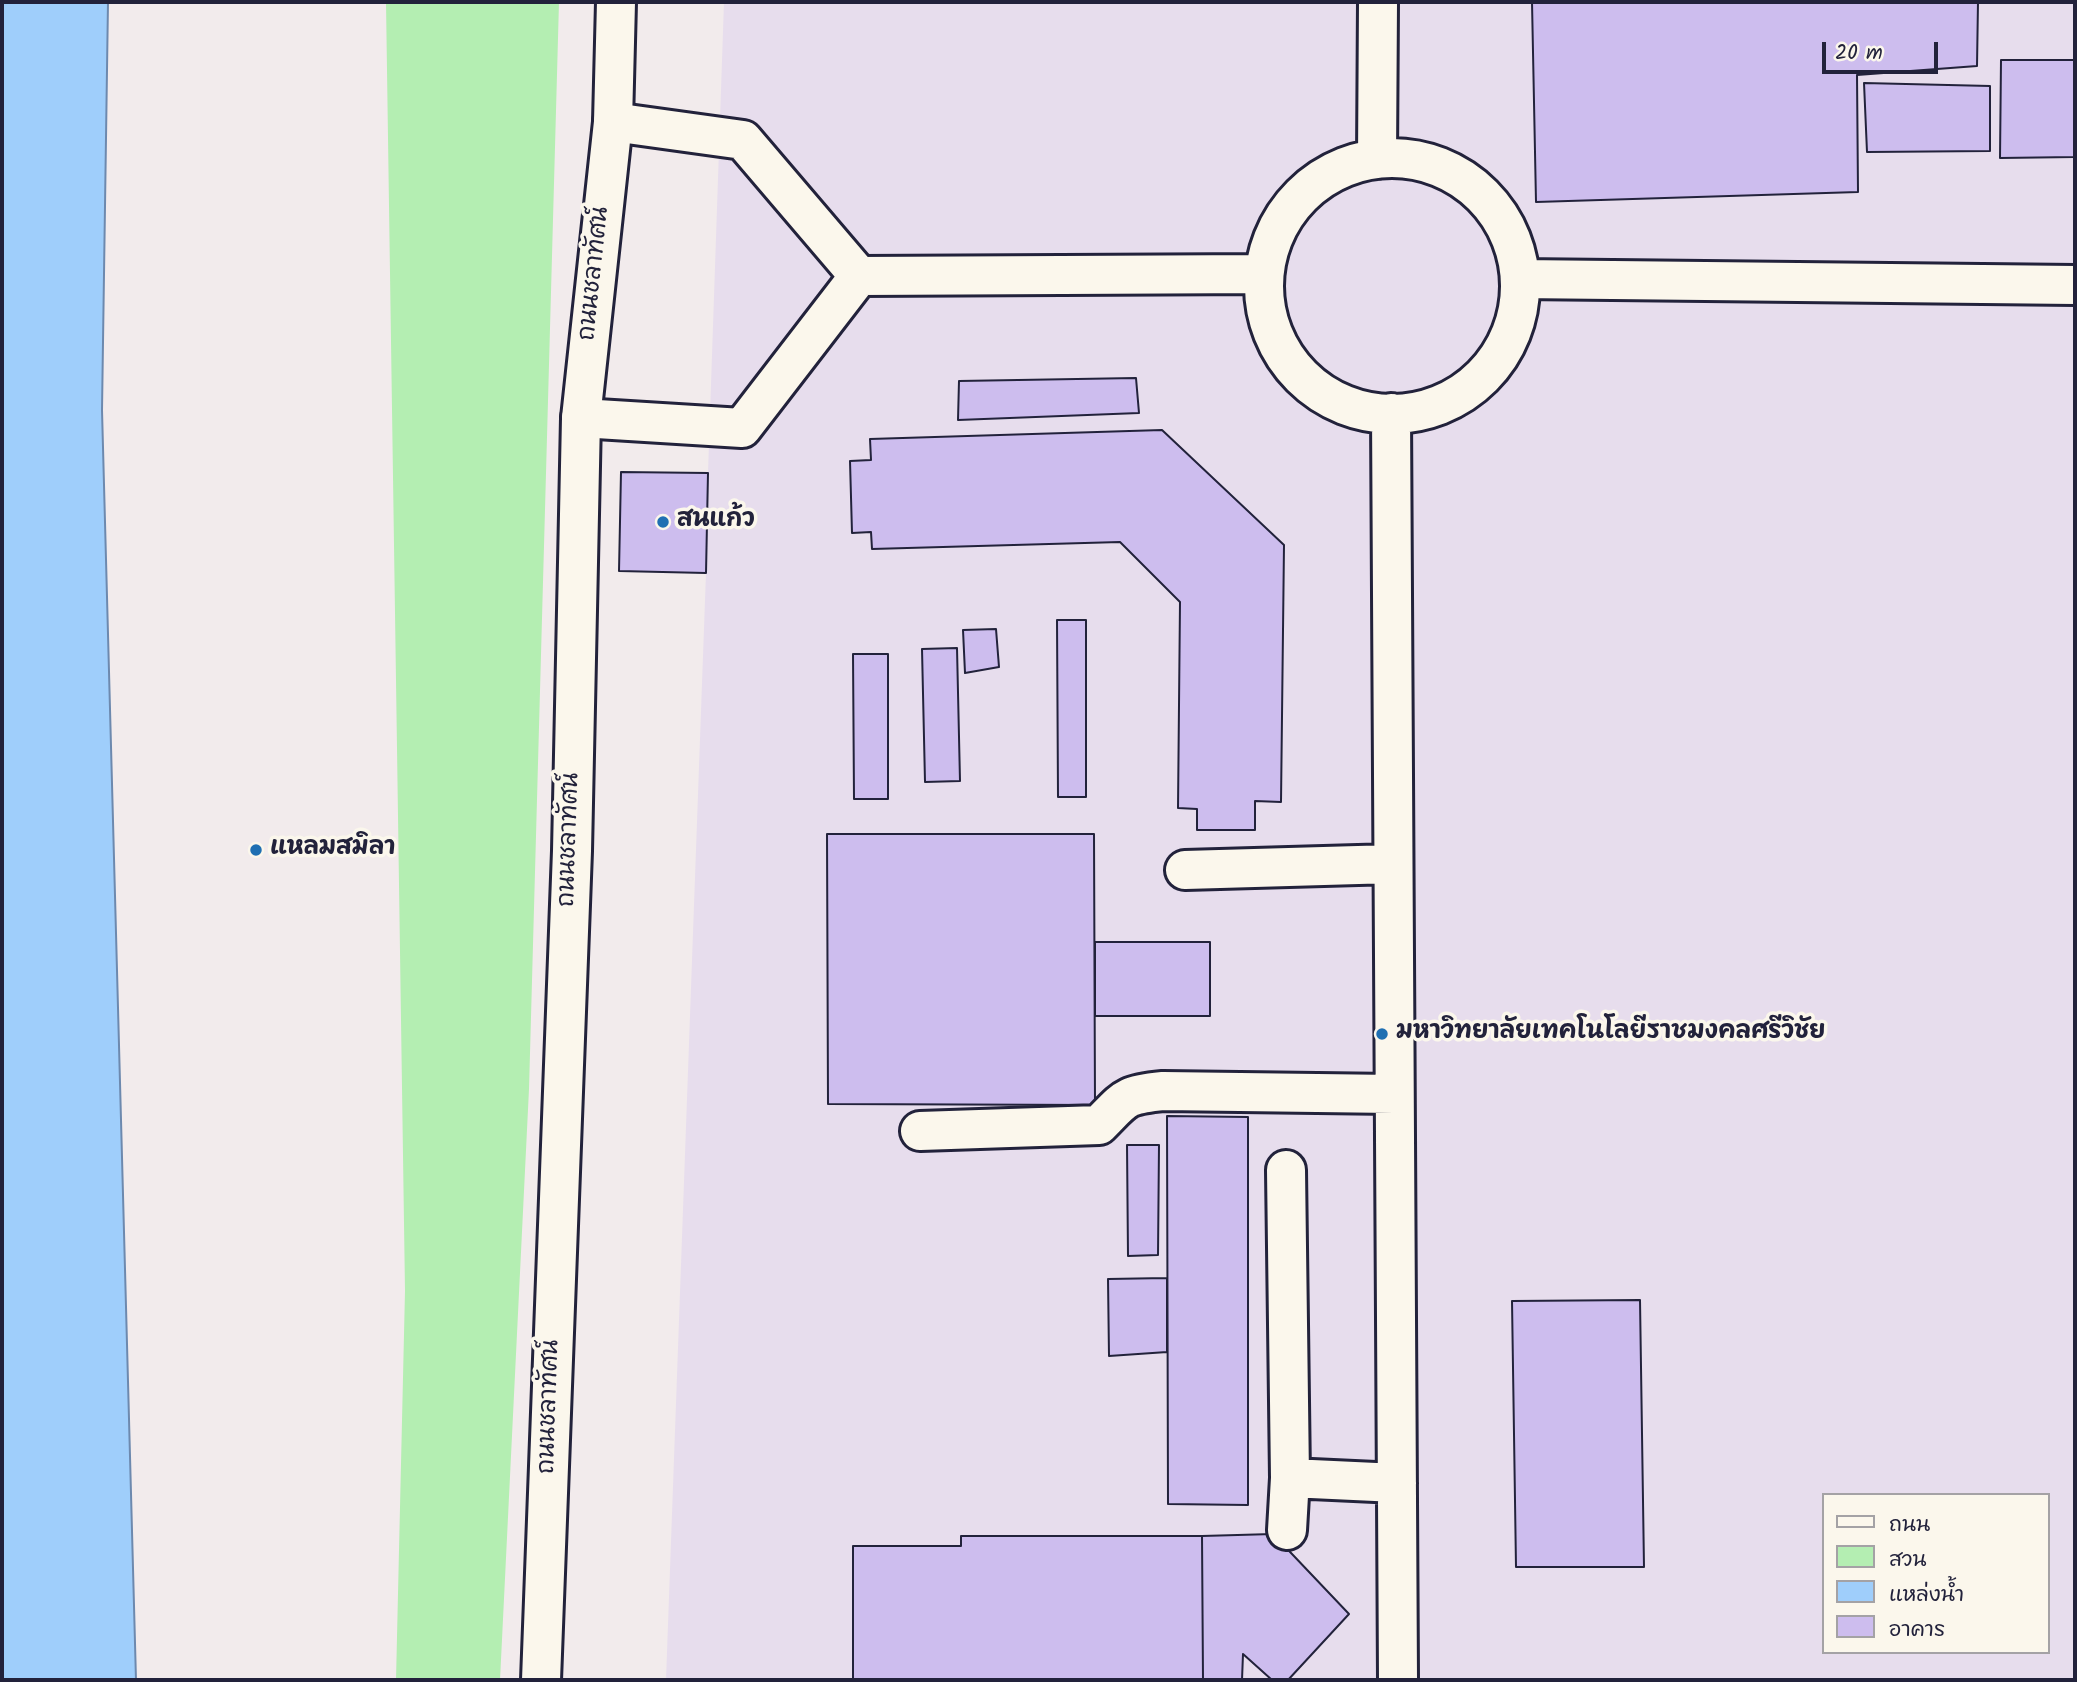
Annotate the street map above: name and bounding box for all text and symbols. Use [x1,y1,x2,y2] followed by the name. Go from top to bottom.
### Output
[1825,28,1940,72] scale bar
[1835,37,1883,70] text: 20 m
[575,206,617,342] street label: ถนนชลาทัศน์
[677,508,755,536] place label: สนแก้ว
[655,514,671,530] marker: สนแก้ว
[554,772,588,908] street label: ถนนชลาทัศน์
[270,836,395,864] place label: แหลมสมิลา
[248,842,264,858] marker: แหลมสมิลา
[1396,1020,1826,1048] place label: มหาวิทยาลัยเทคโนโลยีราชมงคลศรีวิชัย
[1374,1026,1390,1042] marker: มหาวิทยาลัยเทคโนโลยีราชมงคลศรีวิชัย
[534,1339,568,1475] street label: ถนนชลาทัศน์
[1822,1493,2049,1654] legend
[1889,1509,1930,1542] text: ถนน
[1889,1544,1926,1577] text: สวน
[1889,1579,1964,1612] text: แหล่งน้ำ
[1889,1614,1945,1647] text: อาคาร

